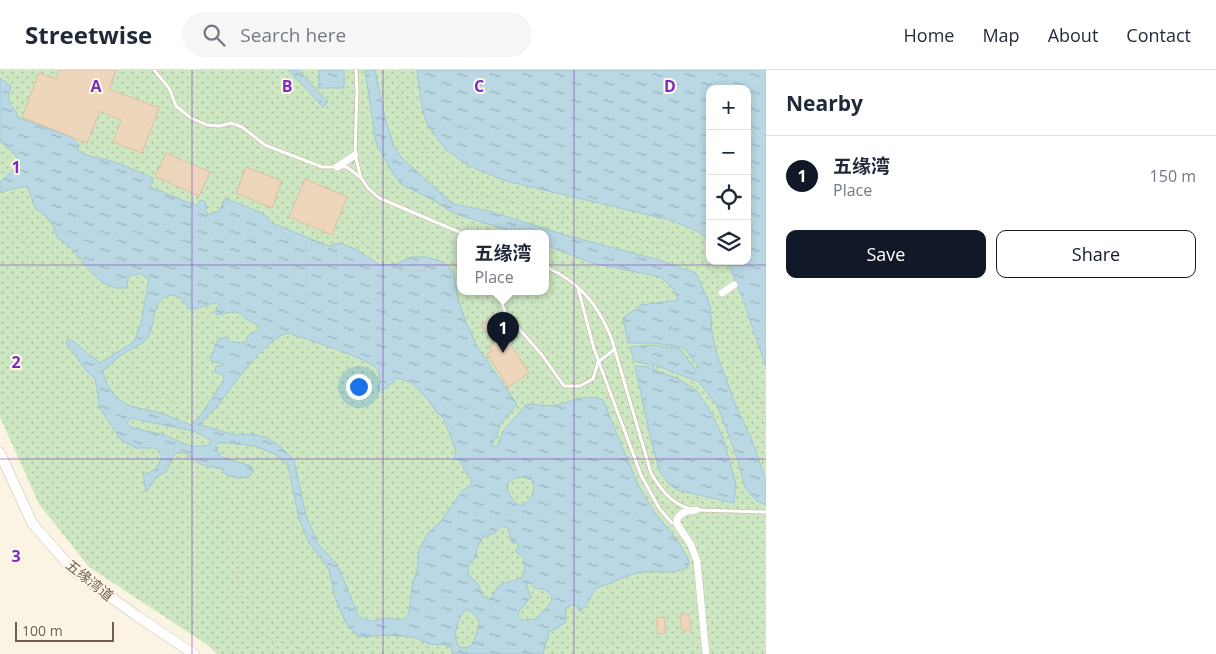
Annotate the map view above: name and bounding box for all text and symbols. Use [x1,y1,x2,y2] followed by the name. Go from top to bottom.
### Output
[182,12,532,57] search box
[25,18,152,51] text: Streetwise
[200,21,228,49] icon: search
[240,22,346,48] text: Search here
[904,23,954,47] text: Home
[982,23,1020,47] text: Map
[1048,23,1098,47] text: About
[1126,23,1191,47] text: Contact
[90,75,102,97] text: A
[282,75,292,97] text: B
[474,75,484,97] text: C
[664,75,676,97] text: D
[706,85,751,265] map controls
[706,85,751,130] button: +
[786,89,863,117] text: Nearby
[706,130,751,175] button: −
[833,153,890,179] text: 五缘湾
[11,156,21,178] text: 1
[797,165,807,187] text: 1
[1150,165,1196,187] text: 150 m
[706,175,751,220] button: locate
[833,179,872,201] text: Place
[706,220,751,265] button: layers
[457,230,549,295] popup
[786,230,986,278] button: Save
[996,230,1196,278] button: Share
[474,240,532,266] text: 五缘湾
[474,266,514,288] text: Place
[487,312,519,353] pin: 1
[11,351,21,373] text: 2
[346,374,372,400] your location
[11,545,21,567] text: 3
[62,555,118,605] street label: 五缘湾道
[15,619,114,642] scale bar
[22,621,63,640] text: 100 m

